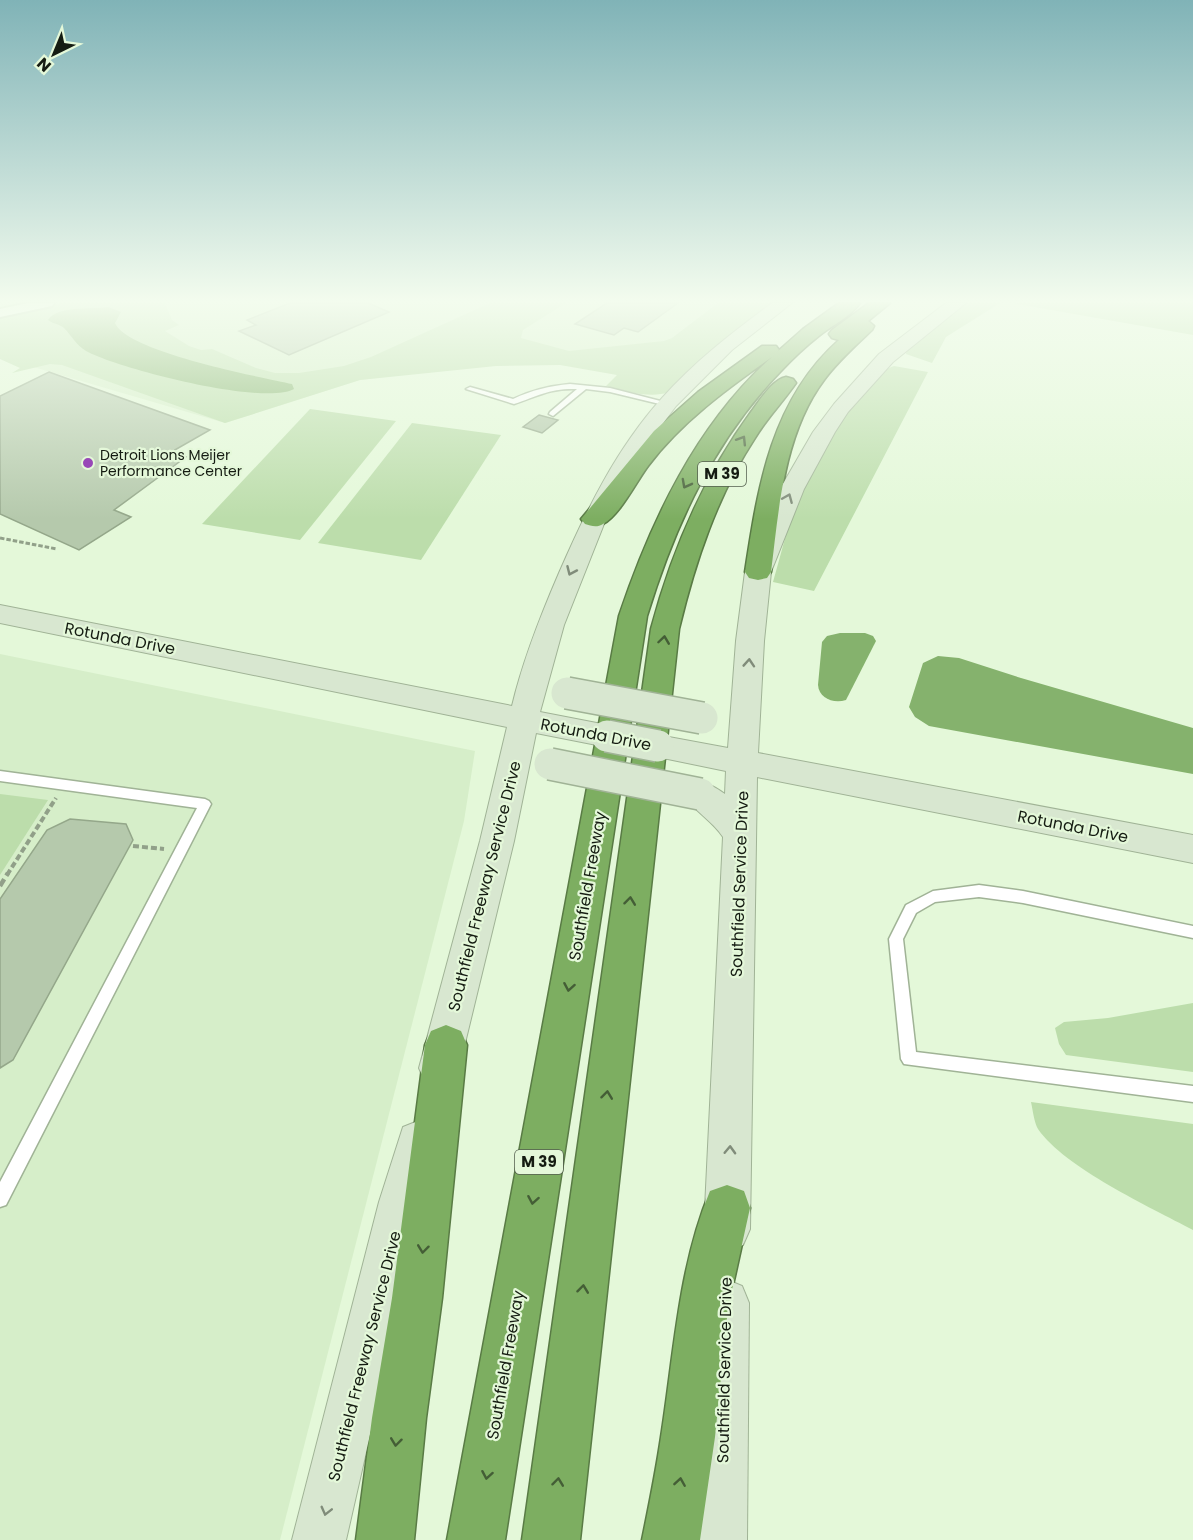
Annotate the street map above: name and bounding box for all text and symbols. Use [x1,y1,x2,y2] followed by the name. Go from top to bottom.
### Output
[24,24,84,84] north arrow
[32,52,56,77] text: N
[734,436,746,446] one-way arrow
[100,445,242,481] place label: Detroit Lions Meijer Performance Center
[81,456,95,470] marker: Detroit Lions Meijer Performance Center
[698,462,746,486] road number: M 39
[682,477,693,488] one-way arrow
[781,493,793,504] one-way arrow
[566,565,578,576] one-way arrow
[63,616,177,661] street label: Rotunda Drive
[657,635,669,644] one-way arrow
[742,658,755,667] one-way arrow
[539,712,653,757] street label: Rotunda Drive
[442,758,527,1014] street label: Southfield Freeway Service Drive
[725,790,754,978] street label: Southfield Service Drive
[1016,804,1130,849] street label: Rotunda Drive
[563,810,612,962] street label: Southfield Freeway
[623,897,636,906] one-way arrow
[563,982,576,992] one-way arrow
[600,1090,613,1100] one-way arrow
[723,1145,736,1154] one-way arrow
[515,1150,563,1174] road number: M 39
[527,1195,539,1204] one-way arrow
[322,1228,407,1484] street label: Southfield Freeway Service Drive
[417,1244,430,1253] one-way arrow
[711,1277,738,1463] street label: Southfield Service Drive
[576,1284,588,1293] one-way arrow
[481,1289,530,1441] street label: Southfield Freeway
[390,1437,403,1447] one-way arrow
[481,1470,493,1480] one-way arrow
[552,1477,564,1487] one-way arrow
[674,1478,686,1487] one-way arrow
[321,1506,334,1516] one-way arrow

